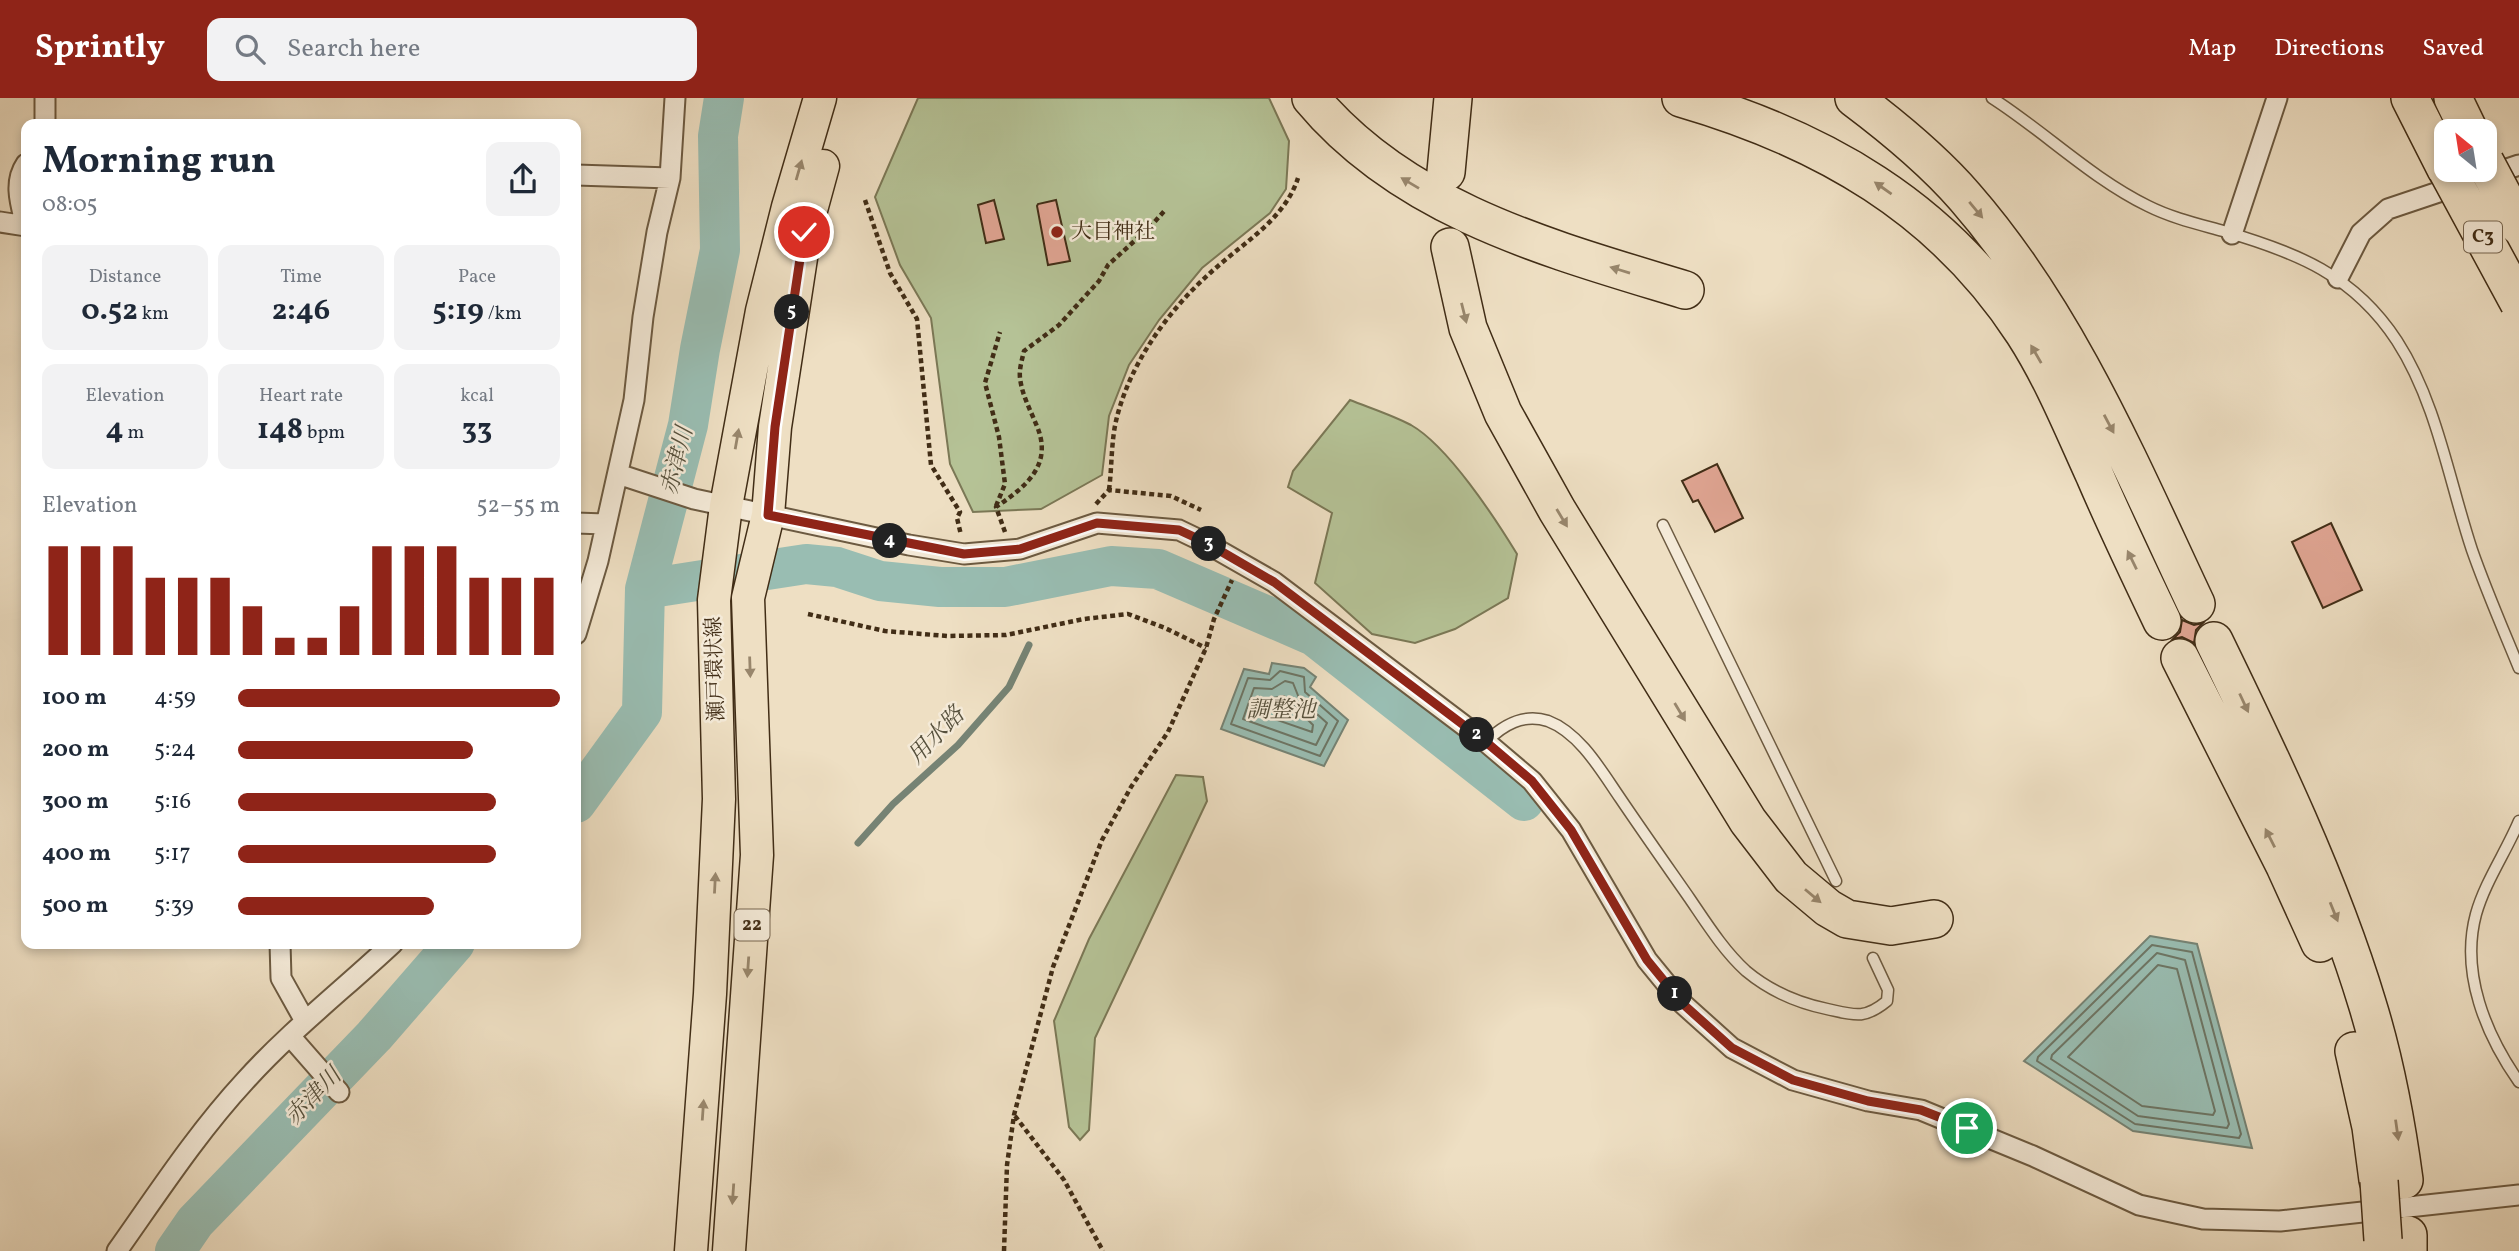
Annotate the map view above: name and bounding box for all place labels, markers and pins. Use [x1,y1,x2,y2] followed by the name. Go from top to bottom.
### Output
[774,202,834,262] pin
[1071,218,1155,247] place label: 大目神社
[1049,224,1065,240] marker: 大目神社
[774,294,810,330] pin: 5
[872,524,908,558] pin: 4
[1192,526,1226,562] pin: 3
[1460,718,1494,752] pin: 2
[1658,976,1692,1012] pin: 1
[1937,1098,1997,1158] pin

